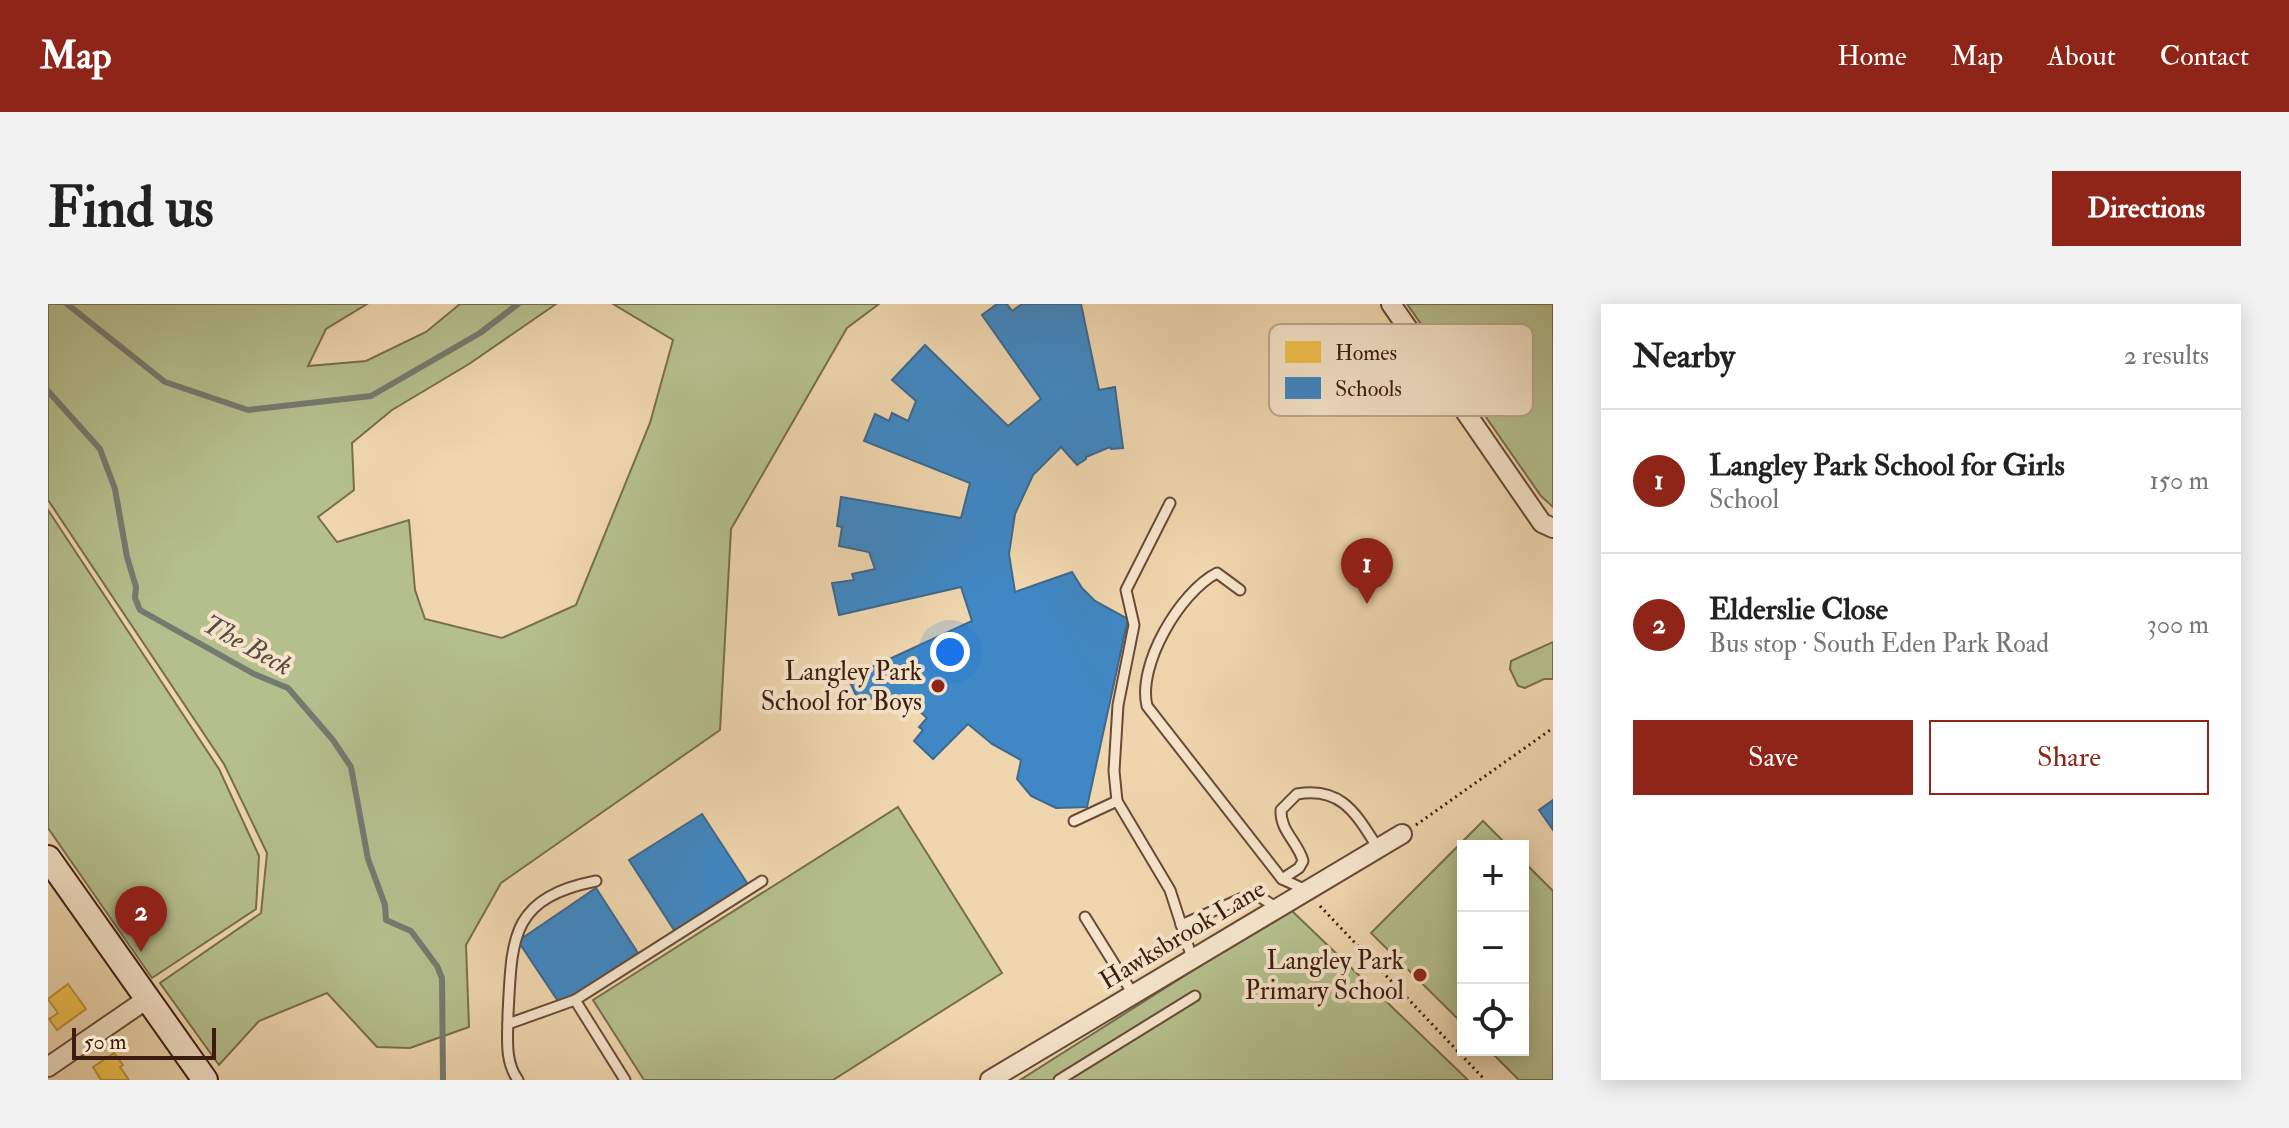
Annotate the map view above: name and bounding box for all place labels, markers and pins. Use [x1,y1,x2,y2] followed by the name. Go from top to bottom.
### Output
[1341,538,1393,604] pin: 1
[761,656,923,718] place label: Langley Park School for Boys
[929,677,947,695] marker: Langley Park School for Boys
[115,886,167,952] pin: 2
[1245,945,1405,1007] place label: Langley Park Primary School
[1411,966,1429,984] marker: Langley Park Primary School

